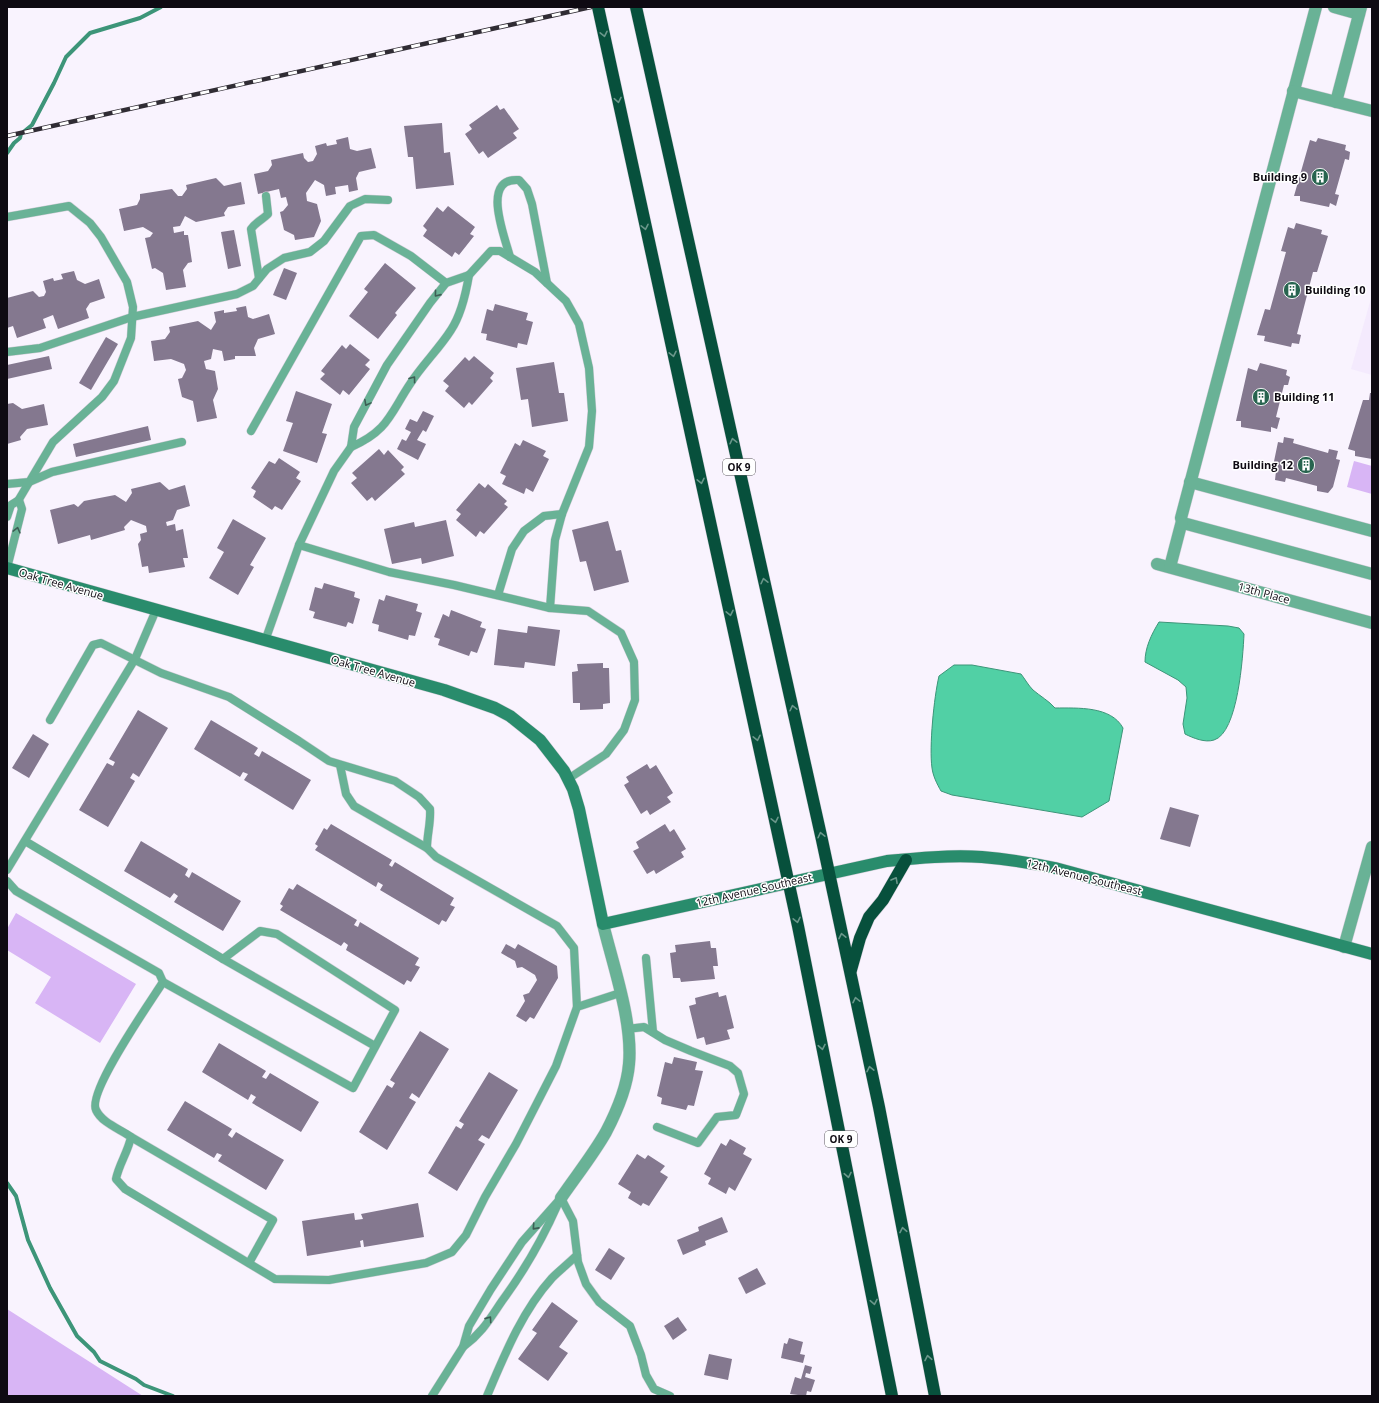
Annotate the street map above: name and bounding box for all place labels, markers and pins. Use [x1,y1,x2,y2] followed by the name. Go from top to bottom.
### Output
[1310,167,1330,187] building icon: Building 9
[1253,169,1307,184] place label: Building 9
[1282,280,1302,300] building icon: Building 10
[1305,282,1366,297] place label: Building 10
[1251,387,1271,407] building icon: Building 11
[1274,389,1335,404] place label: Building 11
[1296,455,1316,475] building icon: Building 12
[1232,457,1293,472] place label: Building 12

